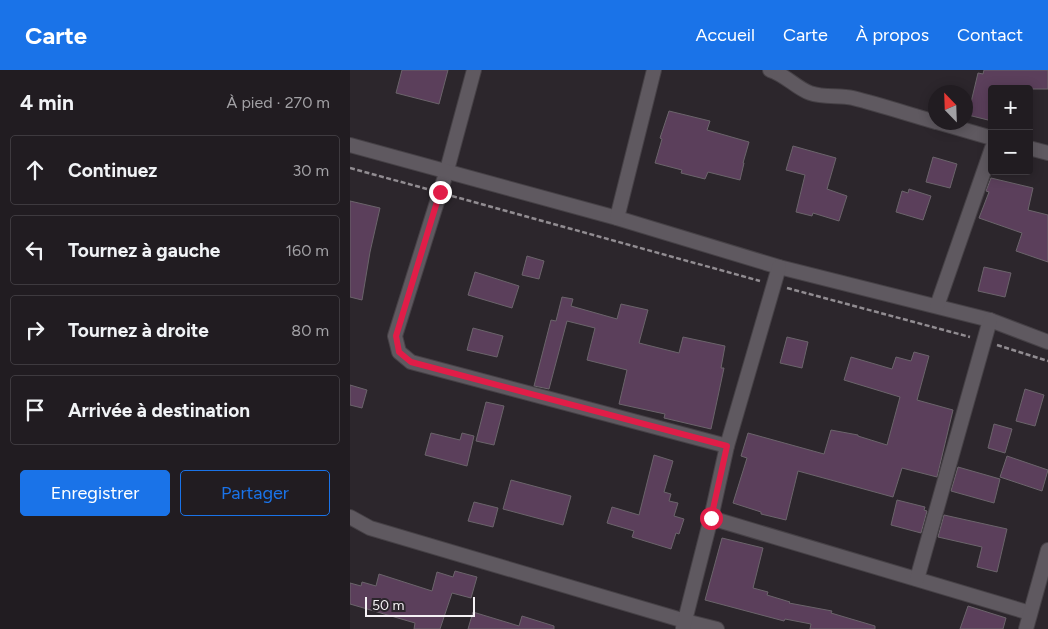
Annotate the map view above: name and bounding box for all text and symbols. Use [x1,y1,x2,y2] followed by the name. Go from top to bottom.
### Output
[25,21,87,50] text: Carte
[695,24,755,46] text: Accueil
[783,24,828,46] text: Carte
[856,24,929,46] text: À propos
[957,24,1023,46] text: Contact
[928,85,973,130] north arrow
[988,85,1033,175] map controls
[988,85,1033,130] button: +
[20,90,74,115] text: 4 min
[227,93,330,112] text: À pied · 270 m
[988,130,1033,175] button: −
[21,156,49,184] icon: ahead
[68,159,157,182] text: Continuez
[292,161,329,180] text: 30 m
[429,181,452,204] route end
[21,236,49,264] icon: left
[68,239,220,262] text: Tournez à gauche
[286,241,329,260] text: 160 m
[21,316,49,344] icon: right
[68,319,209,342] text: Tournez à droite
[291,321,329,340] text: 80 m
[21,396,49,424] icon: arrive
[68,399,250,422] text: Arrivée à destination
[20,470,170,516] button: Enregistrer
[180,470,330,516] button: Partager
[700,507,723,530] route start
[365,594,475,617] scale bar
[372,597,404,614] text: 50 m

